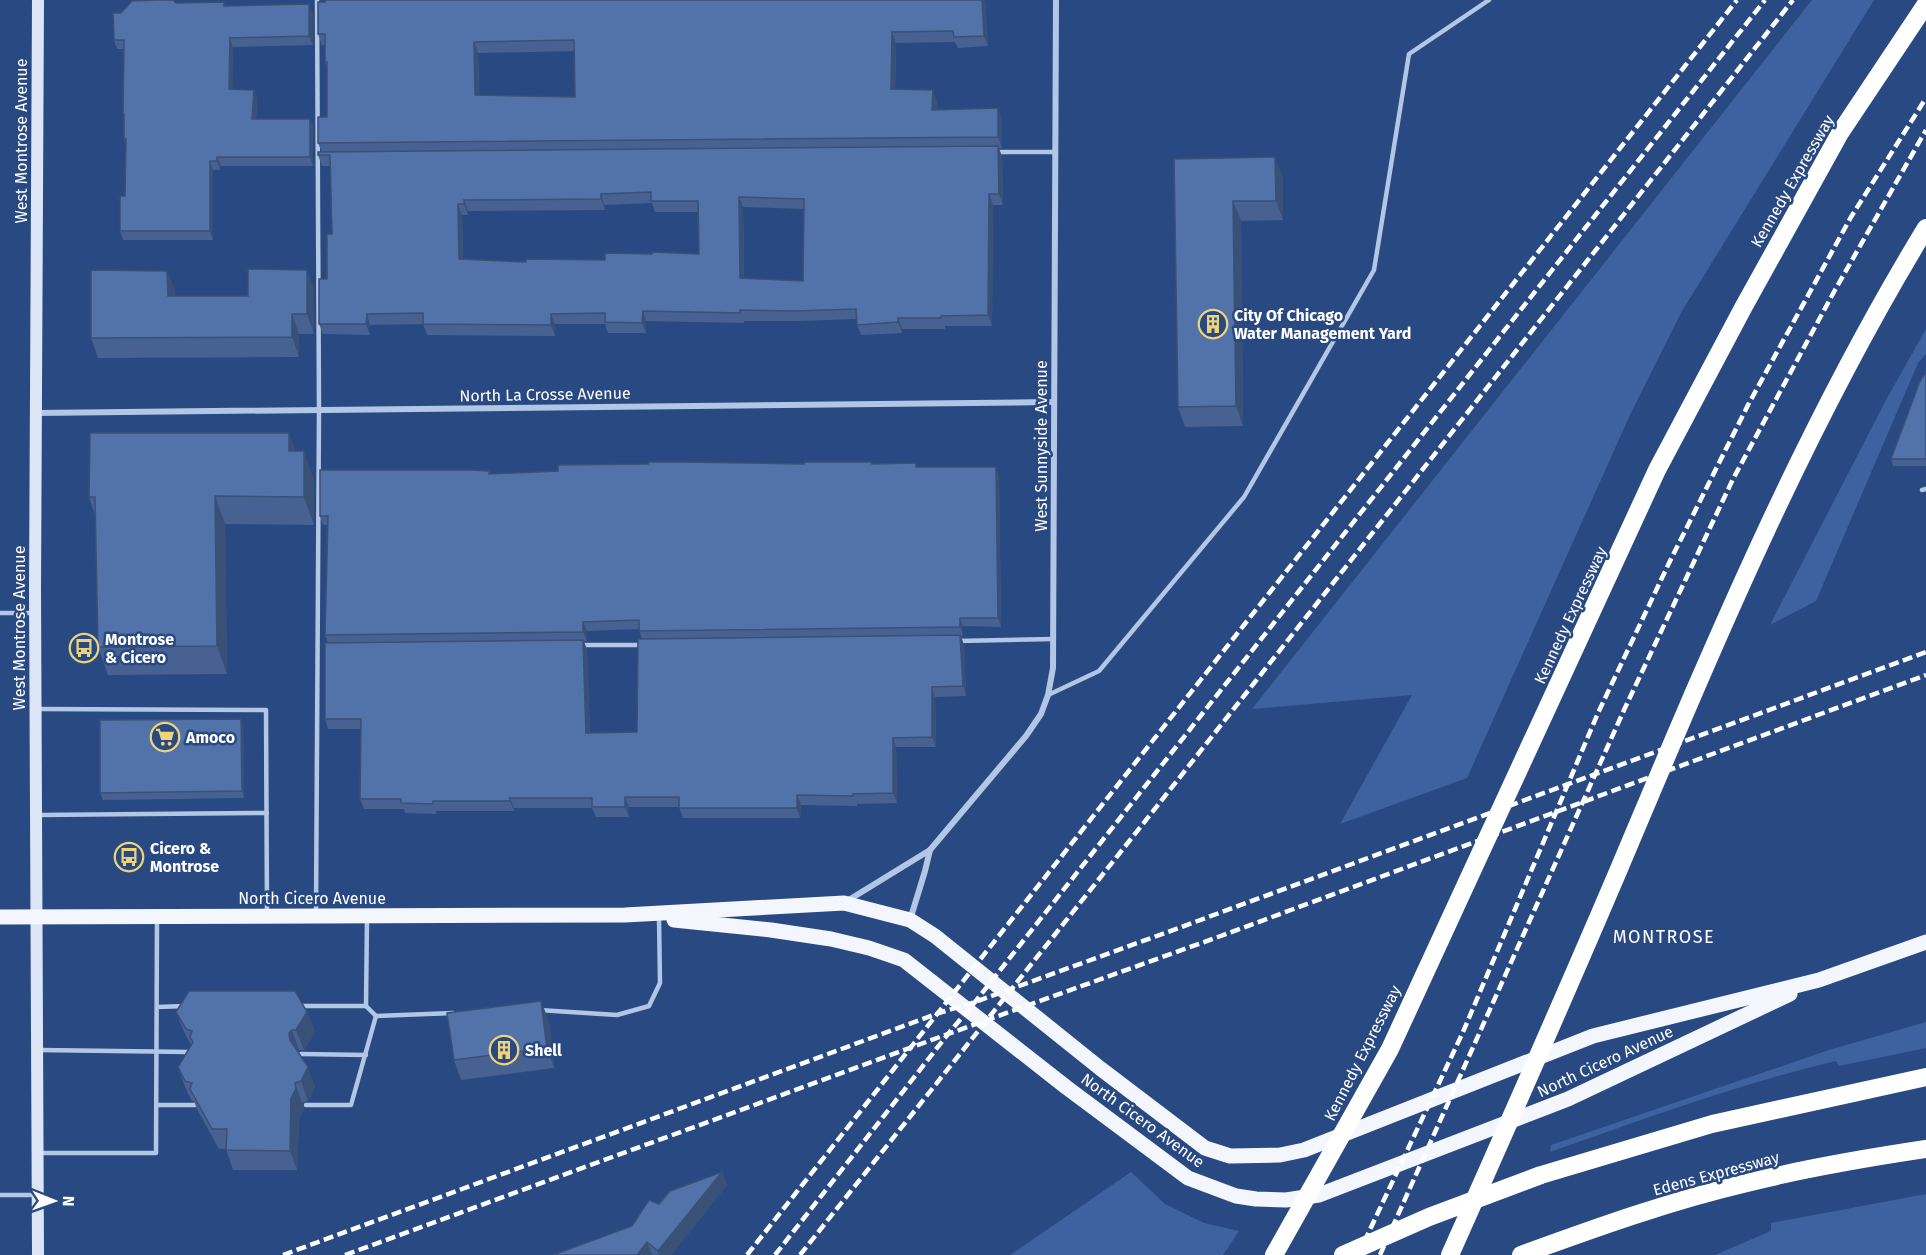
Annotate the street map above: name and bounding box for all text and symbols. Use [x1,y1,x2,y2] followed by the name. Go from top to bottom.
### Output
[12,59,31,223] street label: West Montrose Avenue
[1747,112,1838,251] street label: Kennedy Expressway
[1234,306,1411,343] place label: City Of Chicago Water Management Yard
[1197,308,1229,340] building icon: City Of Chicago Water Management Yard
[1032,360,1051,532] street label: West Sunnyside Avenue
[459,384,631,405] street label: North La Crosse Avenue
[1530,543,1611,687] street label: Kennedy Expressway
[10,546,29,710] street label: West Montrose Avenue
[105,630,174,667] place label: Montrose & Cicero
[68,632,100,664] bus stop icon: Montrose & Cicero
[149,721,181,753] supermarket icon: Amoco
[185,728,235,747] place label: Amoco
[150,839,219,876] place label: Cicero & Montrose
[113,841,145,873] bus stop icon: Cicero & Montrose
[238,889,386,908] street label: North Cicero Avenue
[1613,926,1715,948] district label: MONTROSE
[1320,982,1405,1124] street label: Kennedy Expressway
[1534,1022,1676,1101] street label: North Cicero Avenue
[488,1034,520,1066] building icon: Shell
[525,1041,562,1060] place label: Shell
[1077,1069,1208,1172] street label: North Cicero Avenue
[1651,1147,1782,1200] street label: Edens Expressway
[24,1171,84,1231] north arrow
[59,1196,78,1207] text: N

